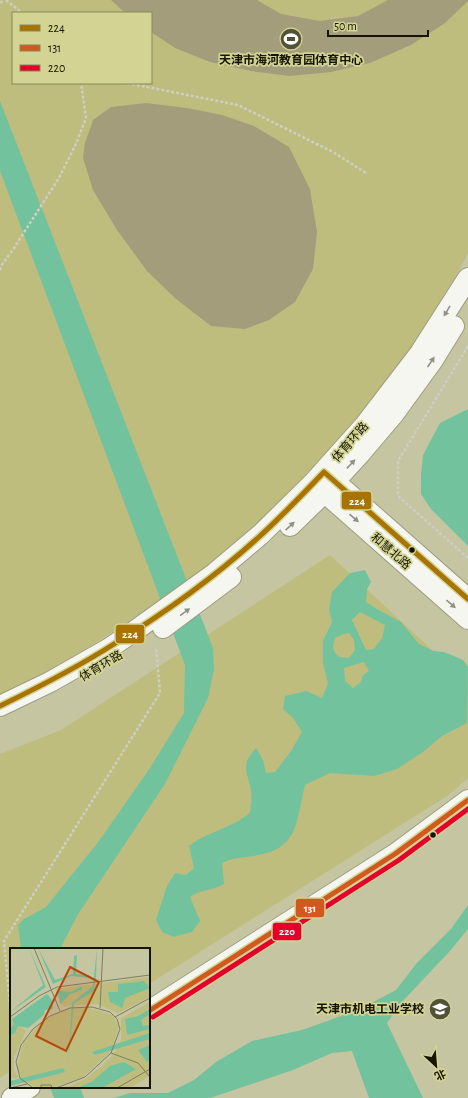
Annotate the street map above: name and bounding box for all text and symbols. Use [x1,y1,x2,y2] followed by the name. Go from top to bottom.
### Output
[12,12,152,84] legend
[328,12,428,38] scale bar
[334,20,357,32] text: 50 m
[48,22,65,34] text: 224
[278,26,304,52] sports icon: 天津市海河教育园体育中心
[48,42,61,54] text: 131
[219,53,363,66] place label: 天津市海河教育园体育中心
[48,62,65,74] text: 220
[444,305,451,317] one-way arrow
[427,357,435,367] one-way arrow
[329,419,370,464] street label: 体育环路
[346,459,355,469] one-way arrow
[341,491,372,510] line badge: 224
[349,496,365,507] text: 224
[348,514,359,523] one-way arrow
[285,521,296,530] one-way arrow
[369,530,414,571] street label: 和慧北路
[407,545,417,555] unlabelled marker
[446,600,456,609] one-way arrow
[180,608,191,616] one-way arrow
[115,624,145,644] line badge: 224
[122,629,138,640] text: 224
[77,648,125,684] street label: 体育环路
[428,830,438,840] unlabelled marker
[295,898,325,918] line badge: 131
[304,903,316,914] text: 131
[272,922,302,941] line badge: 220
[279,926,295,937] text: 220
[10,948,150,1088] inset map
[427,996,453,1022] school or university icon: 天津市机电工业学校
[316,1002,424,1015] place label: 天津市机电工业学校
[416,1046,456,1086] north arrow
[433,1067,448,1082] text: 北

